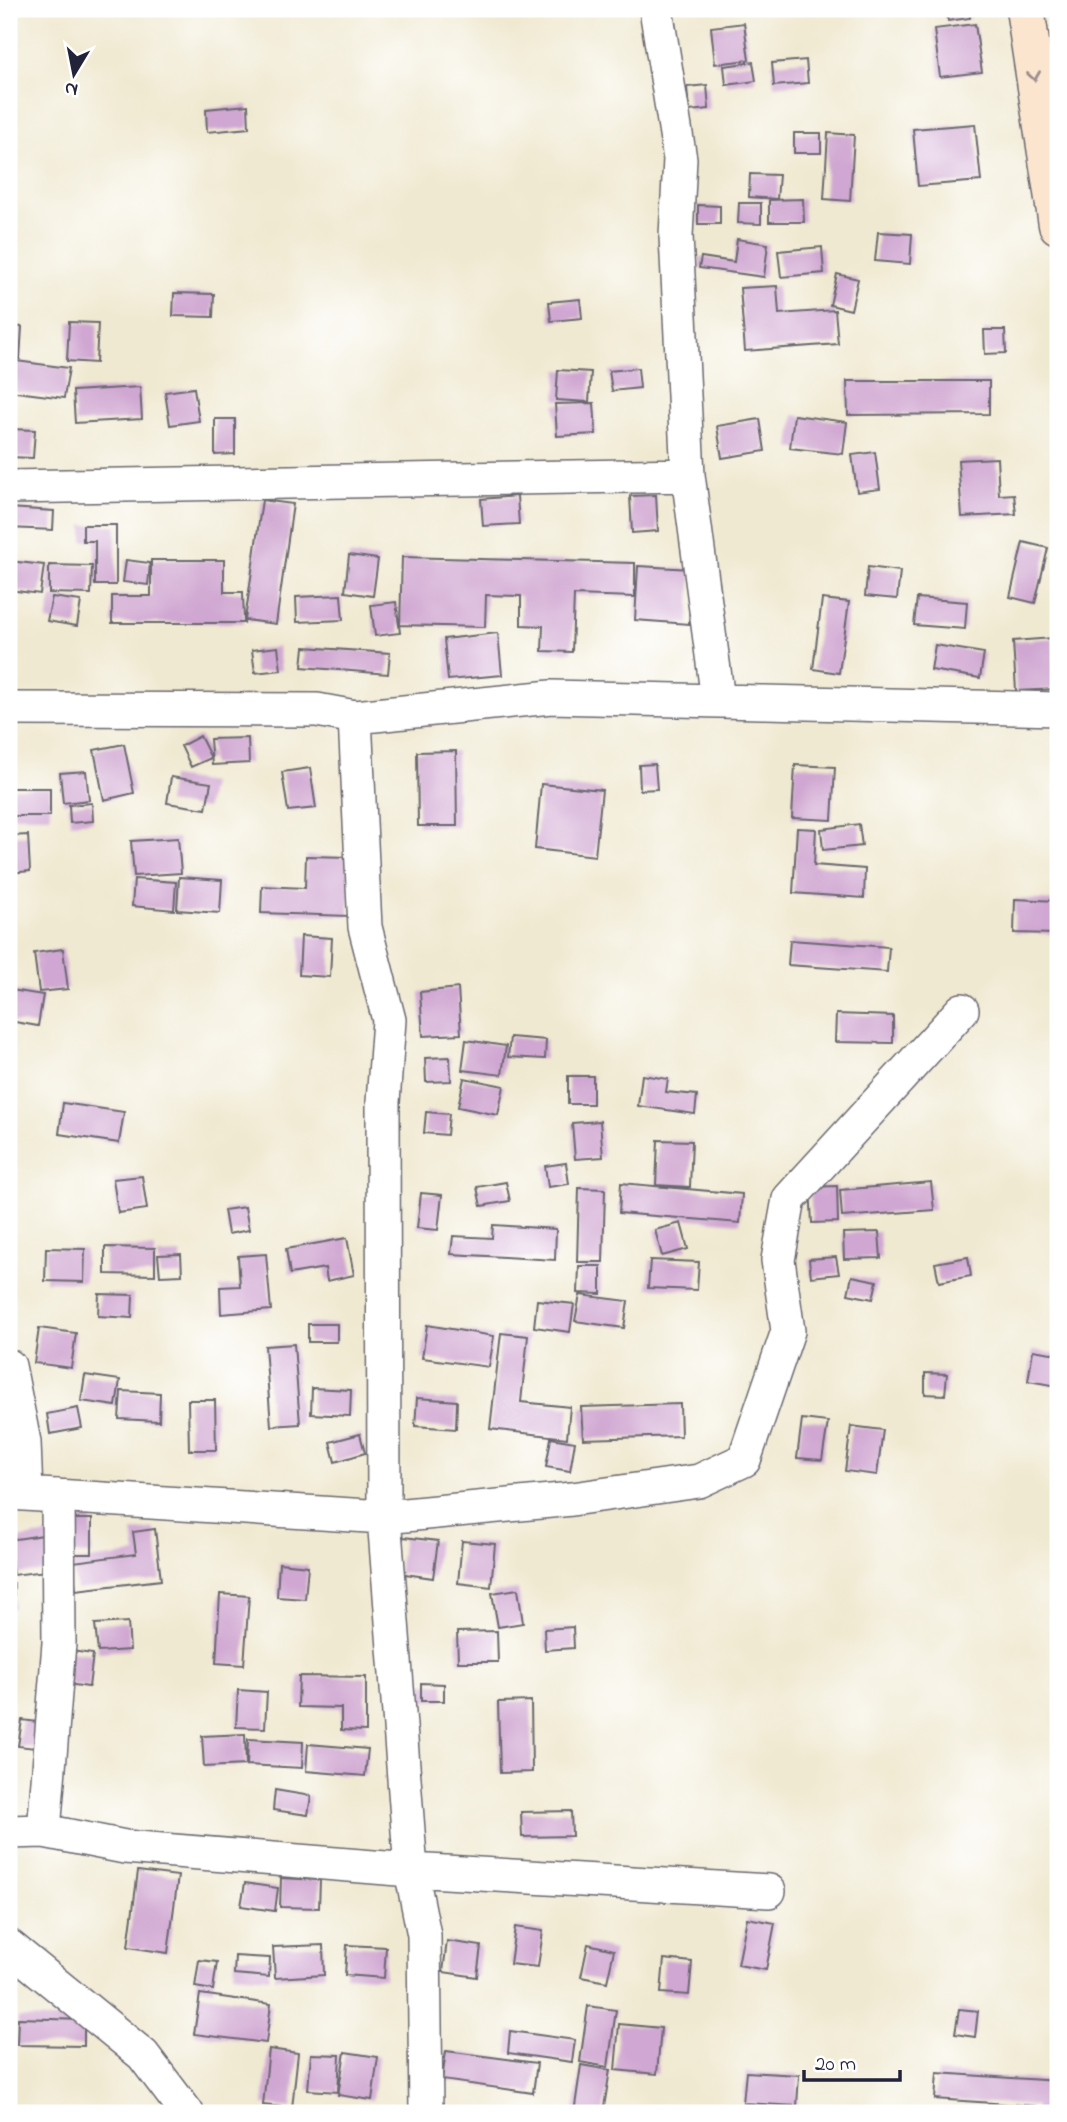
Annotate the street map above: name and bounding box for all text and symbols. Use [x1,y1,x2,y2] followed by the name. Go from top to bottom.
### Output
[38,38,108,108] north arrow
[1027,70,1042,82] one-way arrow
[63,74,80,103] text: N
[804,2038,901,2082] scale bar
[815,2050,856,2080] text: 20 m

